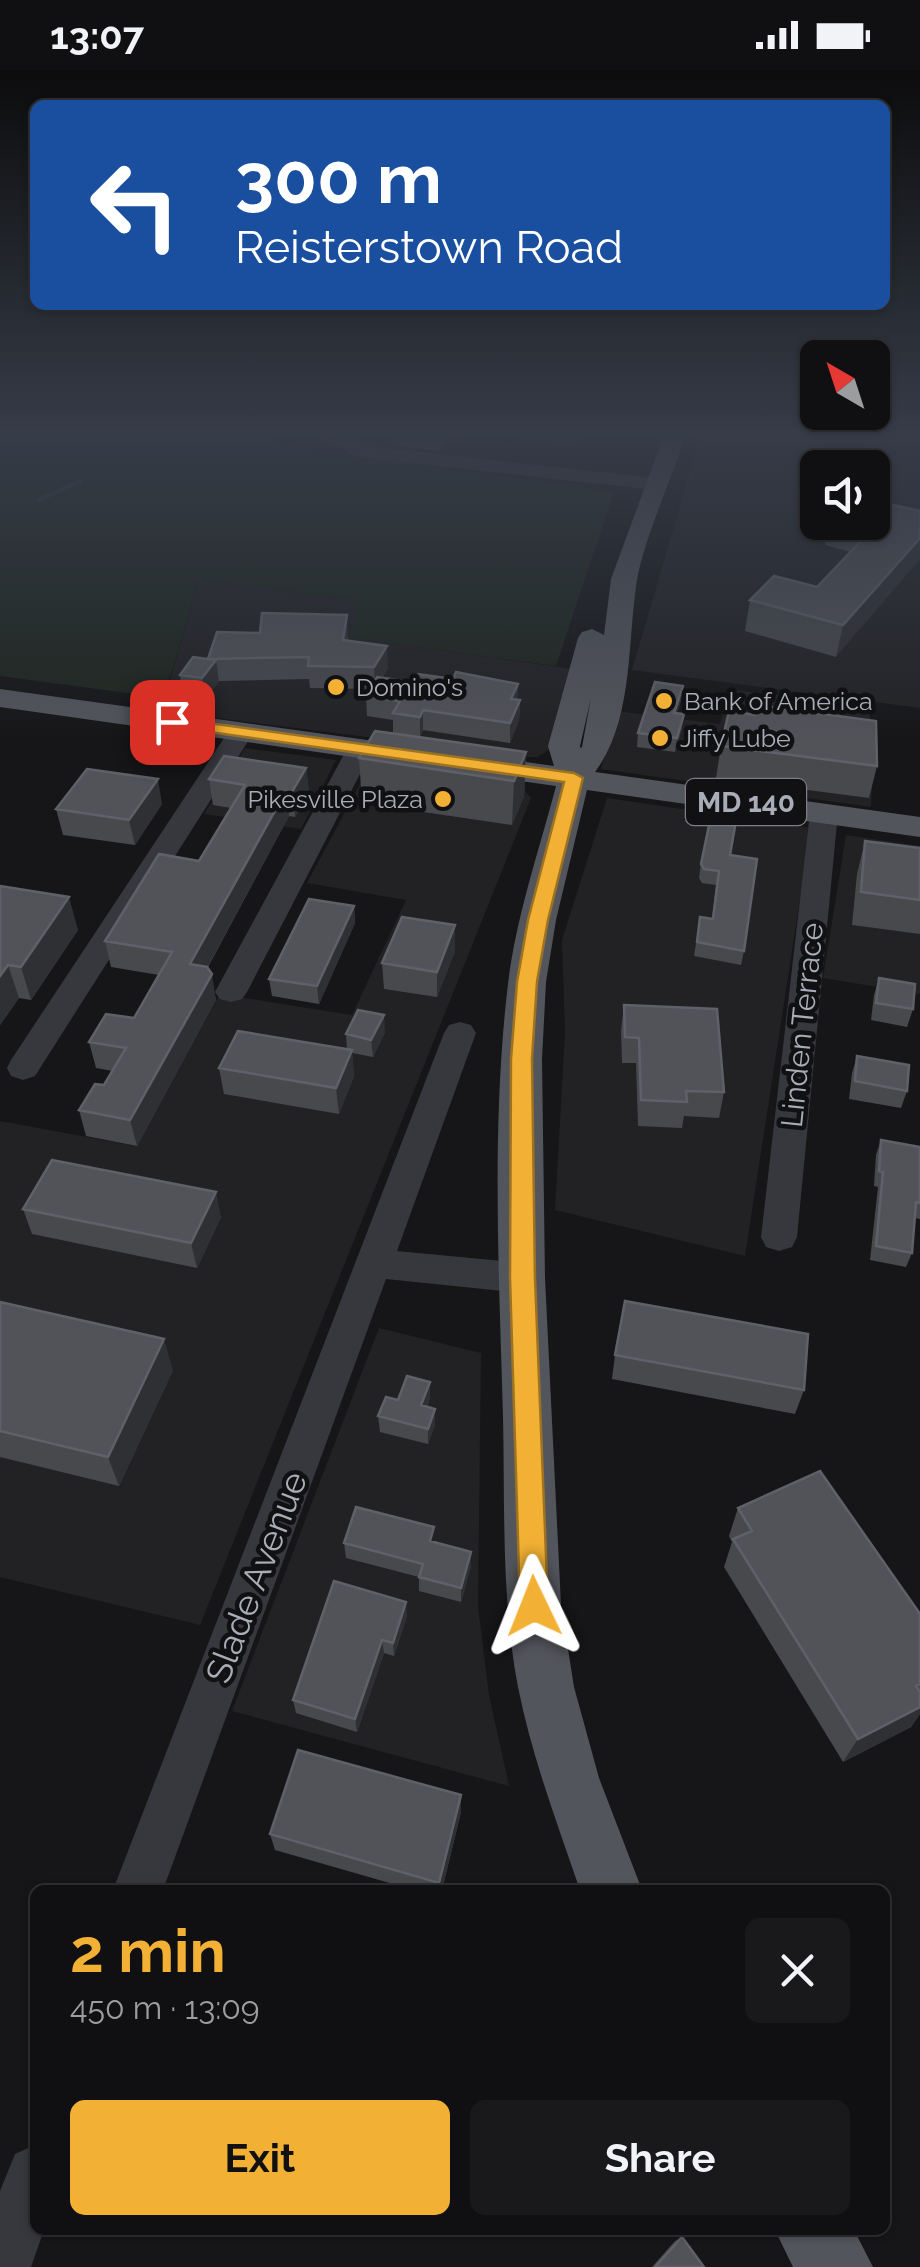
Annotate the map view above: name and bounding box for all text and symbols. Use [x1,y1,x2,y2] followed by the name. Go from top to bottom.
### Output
[50,13,144,58] text: 13:07
[235,137,442,219] text: 300 m
[70,140,200,270] icon: left
[235,221,623,274] text: Reisterstown Road
[800,340,890,430] north arrow
[800,340,890,540] map controls
[800,450,890,540] button: sound
[356,672,463,702] place label: Domino's
[325,676,347,698] marker: Domino's
[130,680,215,765] pin
[684,686,873,716] place label: Bank of America
[653,690,675,712] marker: Bank of America
[145,695,200,750] icon: arrive
[680,723,791,753] place label: Jiffy Lube
[649,727,671,749] marker: Jiffy Lube
[686,779,806,825] road number: MD 140
[248,784,423,814] place label: Pikesville Plaza
[432,788,454,810] marker: Pikesville Plaza
[774,921,830,1129] street label: Linden Terrace
[197,1466,315,1688] street label: Slade Avenue
[482,1554,586,1658] position arrow
[70,1916,226,1986] text: 2 min
[745,1918,850,2023] button: close
[70,1989,260,2026] text: 450 m · 13:09
[70,2100,450,2215] button: Exit
[470,2100,850,2215] button: Share

